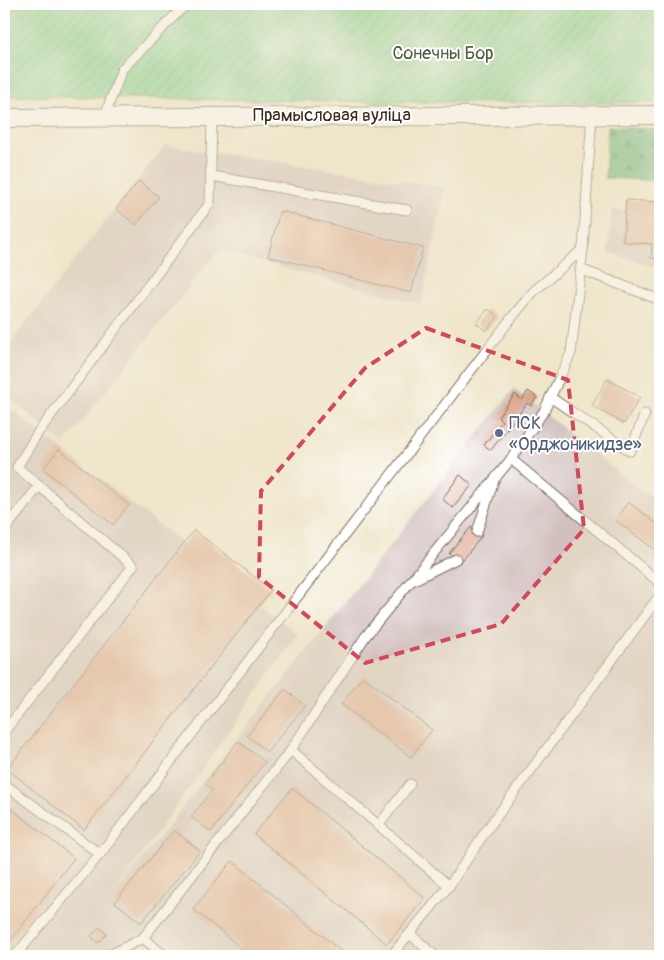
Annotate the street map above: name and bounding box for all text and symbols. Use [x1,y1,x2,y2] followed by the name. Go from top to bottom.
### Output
[392,42,494,65] park label: Сонечны Бор
[253,104,411,127] street label: Прамысловая вуліца
[509,412,642,456] place label: ПСК «Орджоникидзе»
[493,427,505,439] marker: ПСК «Орджоникидзе»

